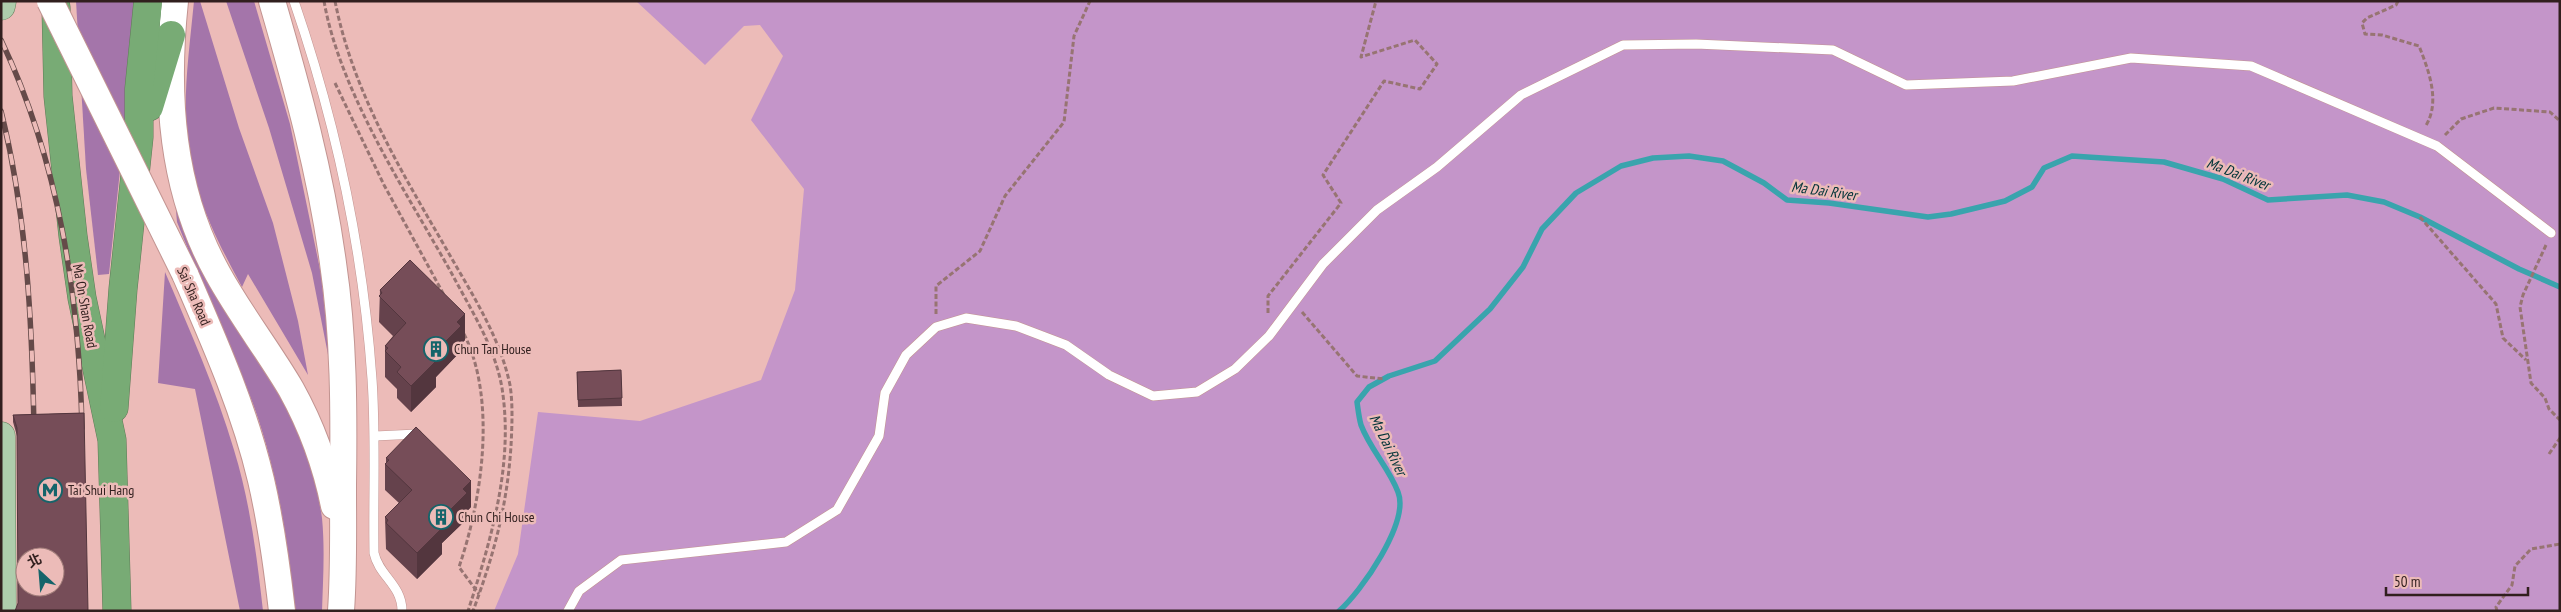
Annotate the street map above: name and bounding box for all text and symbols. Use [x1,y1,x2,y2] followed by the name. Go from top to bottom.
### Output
[2204,153,2274,195] water label: Ma Dai River
[1790,177,1860,205] water label: Ma Dai River
[69,263,101,349] street label: Ma On Shan Road
[173,264,215,328] street label: Sai Sha Road
[423,336,449,362] building icon: Chun Tan House
[454,340,532,358] place label: Chun Tan House
[1366,411,1412,480] water label: Ma Dai River
[37,477,63,503] metro station icon: Tai Shui Hang
[68,481,134,499] place label: Tai Shui Hang
[428,504,454,530] building icon: Chun Chi House
[458,508,535,526] place label: Chun Chi House
[15,547,65,597] north arrow
[24,549,45,571] text: 北
[2386,564,2528,596] scale bar
[2394,572,2420,591] text: 50 m

